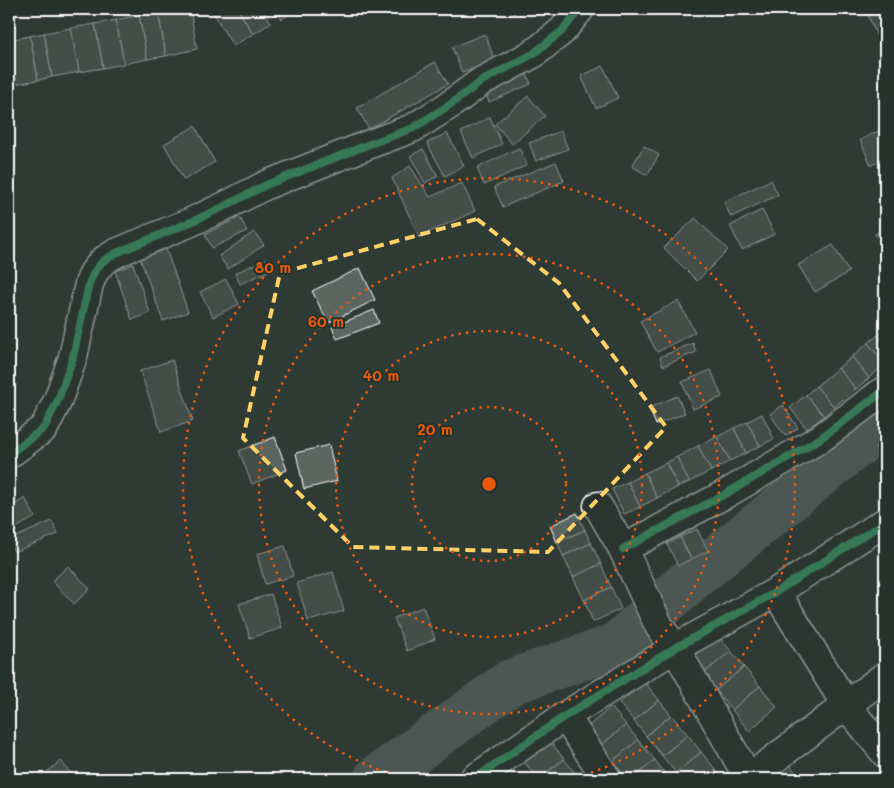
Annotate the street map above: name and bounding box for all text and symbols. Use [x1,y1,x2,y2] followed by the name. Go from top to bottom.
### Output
[255,257,291,277] text: 80 m
[308,311,344,331] text: 60 m
[363,365,399,385] text: 40 m
[417,419,453,439] text: 20 m
[480,475,498,493] centre of rings

